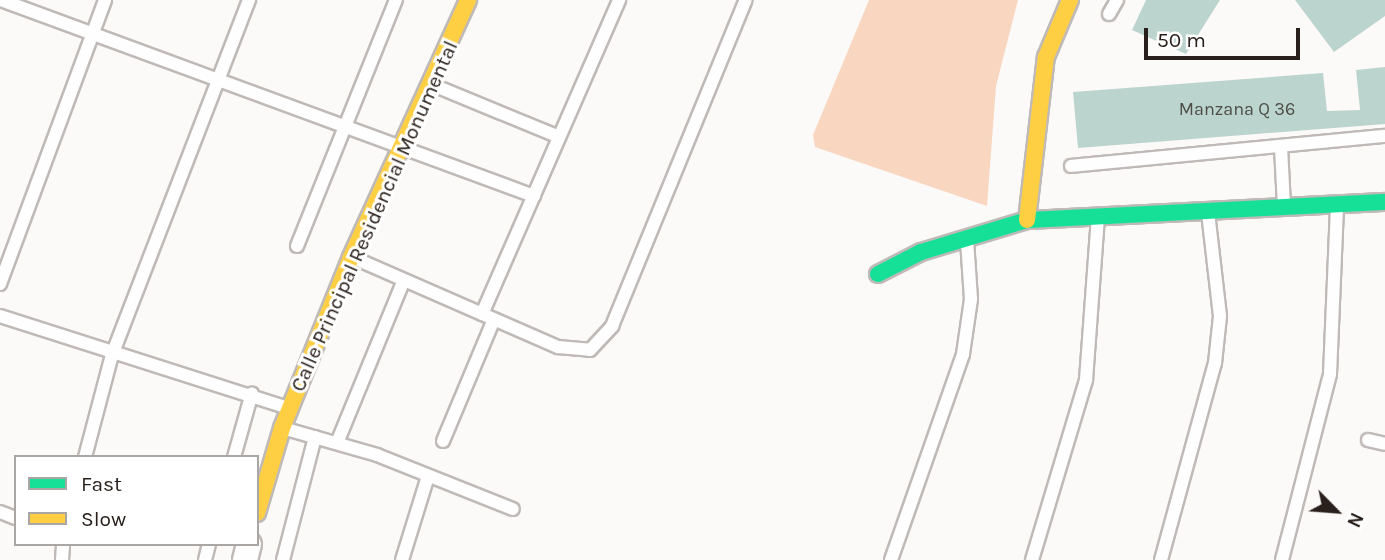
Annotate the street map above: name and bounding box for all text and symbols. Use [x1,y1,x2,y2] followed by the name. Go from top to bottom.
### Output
[1147,14,1303,58] scale bar
[1157,28,1206,52] text: 50 m
[285,37,463,395] street label: Calle Principal Residencial Monumental
[1179,98,1295,120] house number: Manzana Q 36
[14,455,259,546] legend
[81,472,122,496] text: Fast
[1301,476,1371,546] north arrow
[81,507,126,531] text: Slow
[1342,509,1368,531] text: N

